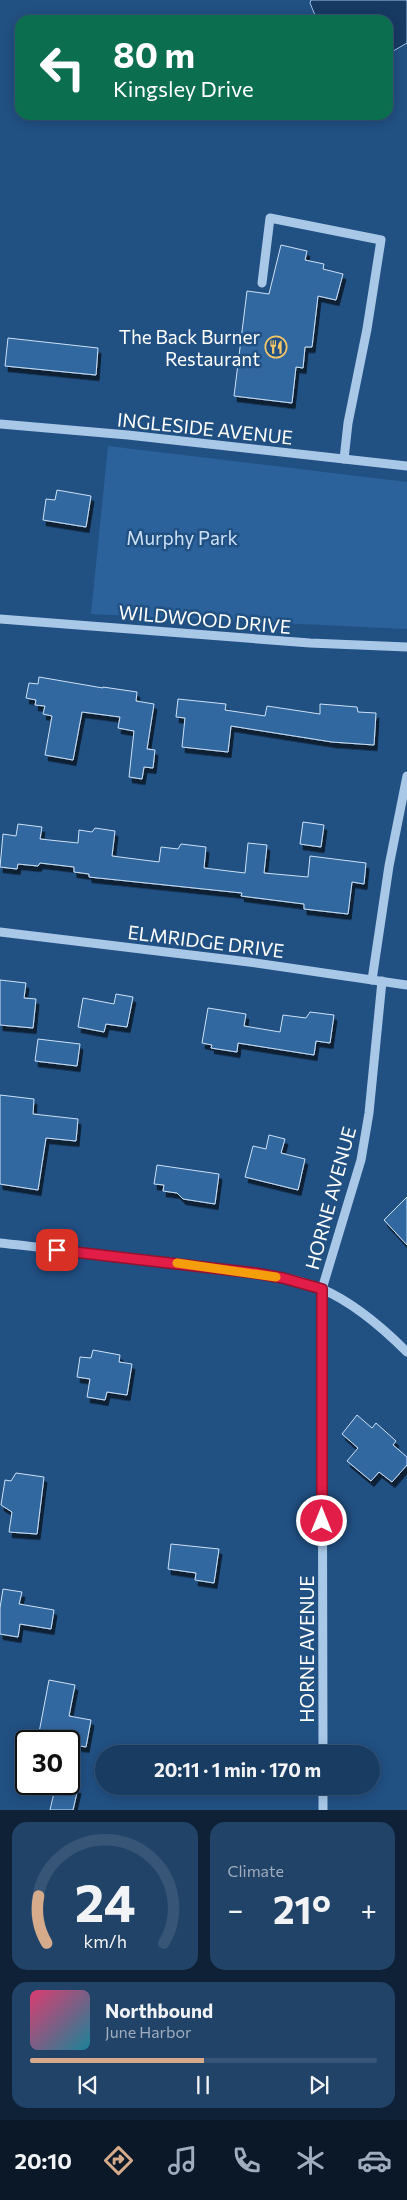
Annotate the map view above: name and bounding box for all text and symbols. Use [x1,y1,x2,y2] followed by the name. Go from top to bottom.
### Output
[113,32,195,75] text: 80 m
[30,35,95,100] icon: left
[113,75,254,102] text: Kingsley Drive
[119,325,260,370] place label: The Back Burner Restaurant
[264,335,288,359] restaurant icon: The Back Burner Restaurant
[116,407,294,449] street label: INGLESIDE AVENUE
[126,526,238,549] park label: Murphy Park
[118,600,292,638] street label: WILDWOOD DRIVE
[126,920,286,962] street label: ELMRIDGE DRIVE
[300,1124,360,1272] street label: HORNE AVENUE
[36,1229,78,1271] pin
[43,1236,71,1264] icon: arrive
[295,1494,347,1546] position arrow
[295,1575,318,1723] street label: HORNE AVENUE
[15,1730,80,1795] speed limit sign: 30
[154,1758,321,1781] text: 20:11 · 1 min · 170 m
[228,1861,284,1880] text: Climate
[74,1869,135,1933] text: 24
[273,1885,331,1932] text: 21°
[228,1892,243,1926] text: −
[361,1892,377,1926] text: +
[83,1930,126,1952] text: km/h
[105,1999,213,2022] text: Northbound
[105,2022,191,2041] text: June Harbor
[74,2071,102,2099] icon: previous
[189,2071,217,2099] icon: pause
[305,2071,333,2099] icon: next
[101,2143,136,2178] icon: directions
[165,2143,200,2178] icon: music
[229,2143,264,2178] icon: phone
[293,2143,328,2178] icon: climate
[357,2143,392,2178] icon: car
[15,2147,72,2174] text: 20:10

